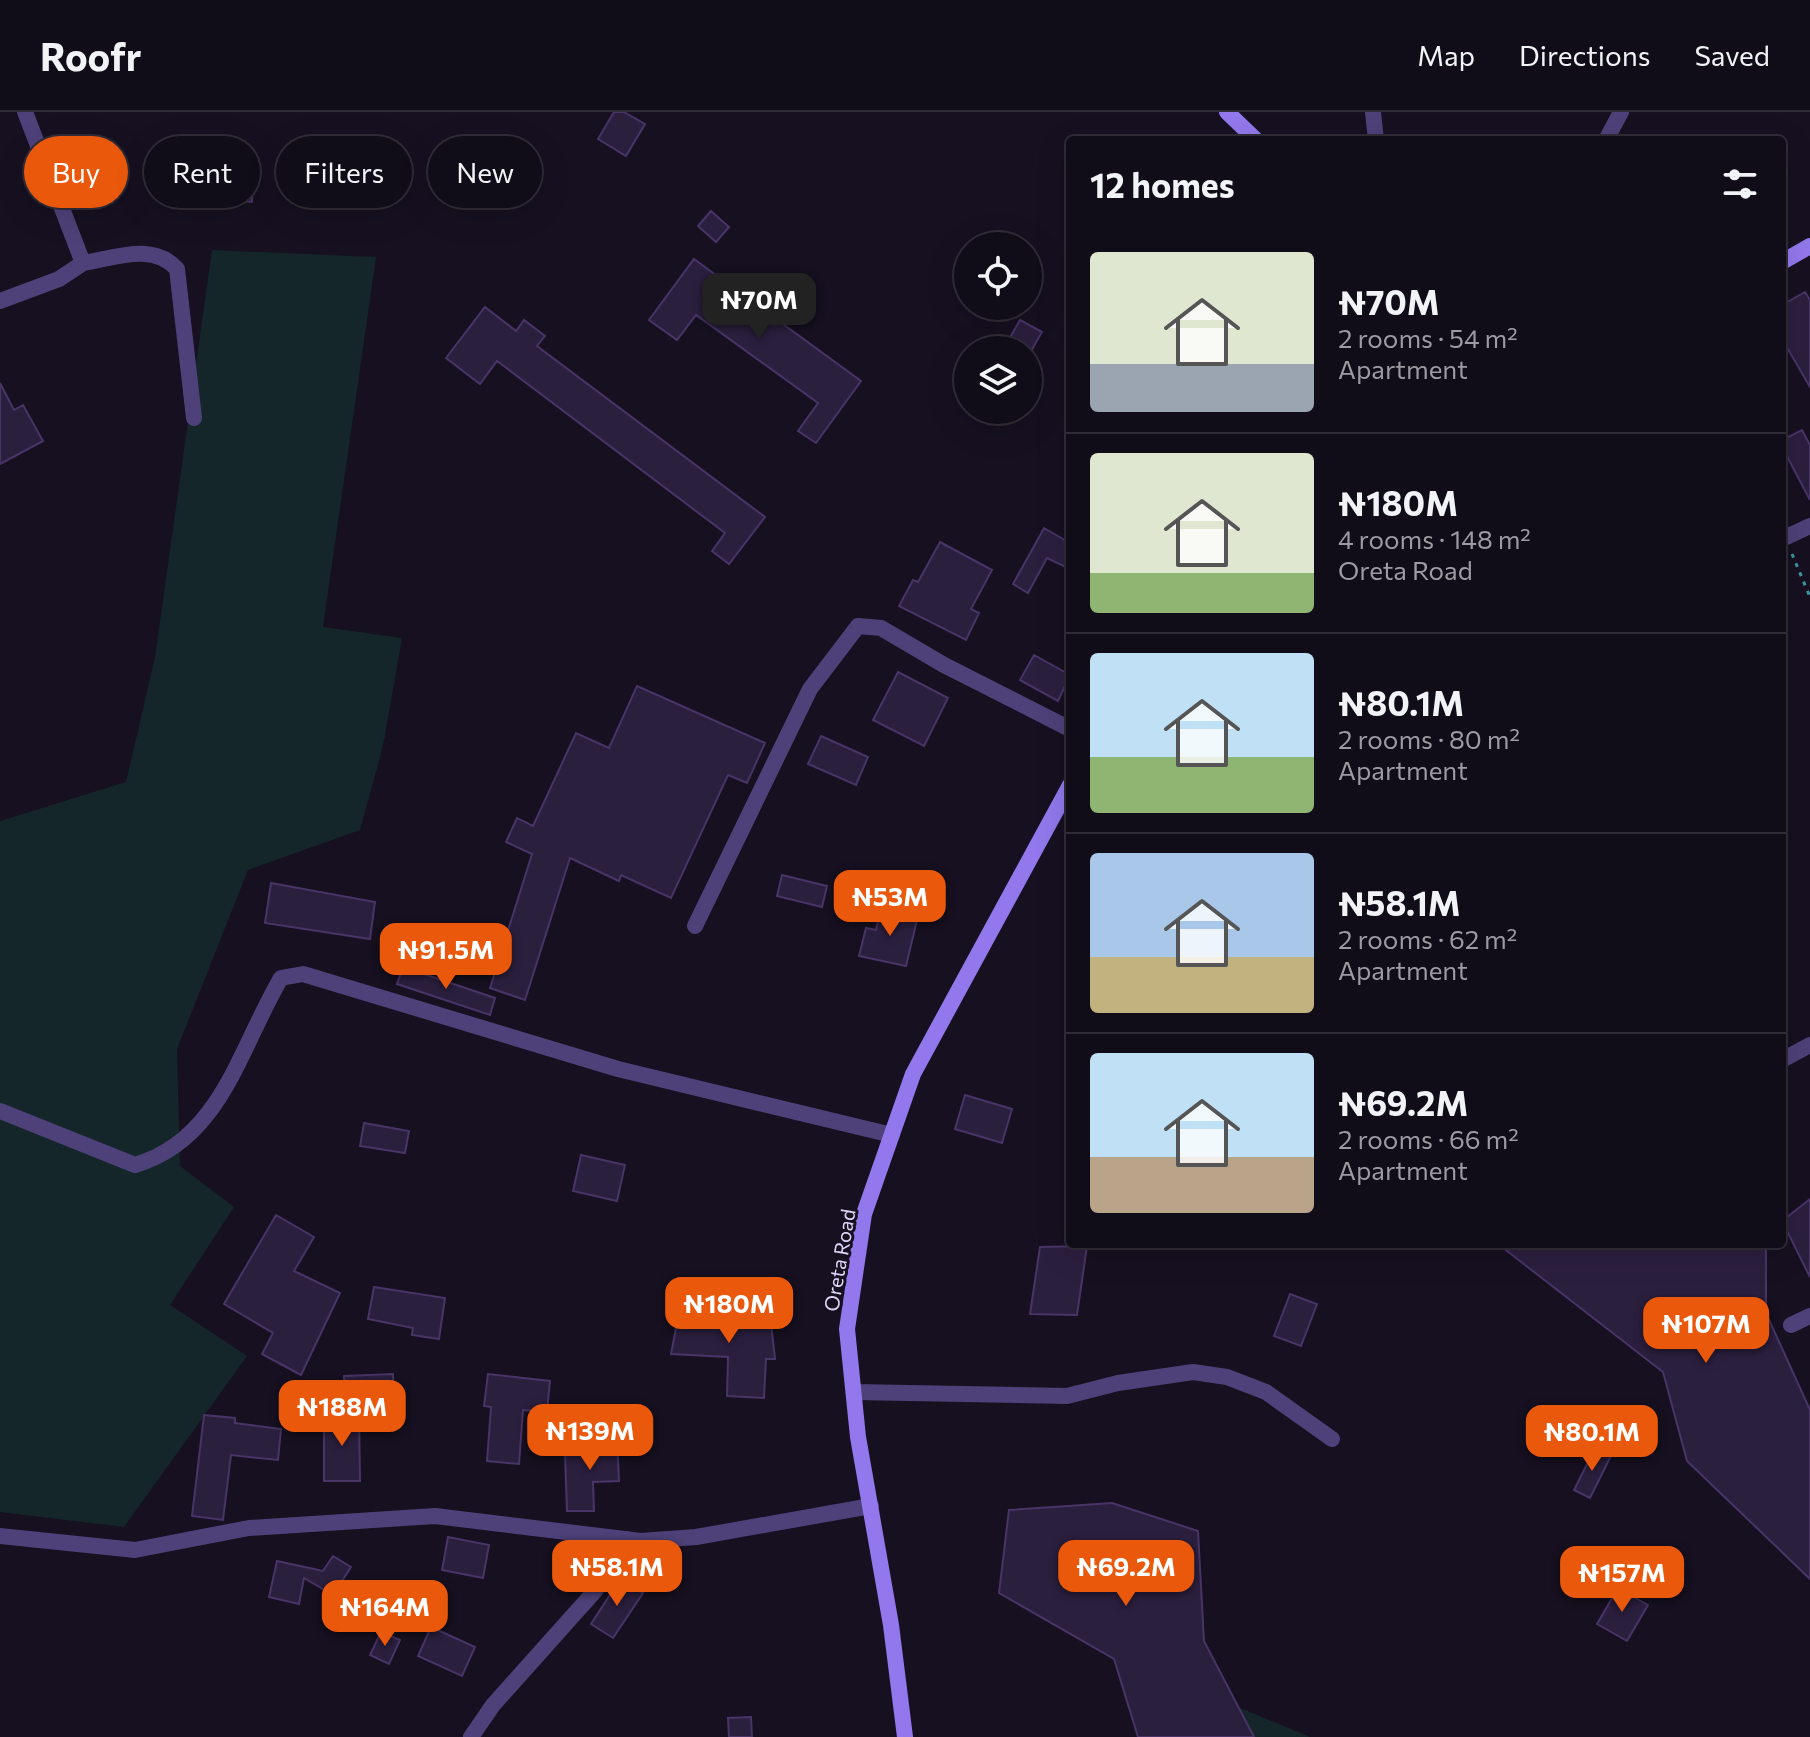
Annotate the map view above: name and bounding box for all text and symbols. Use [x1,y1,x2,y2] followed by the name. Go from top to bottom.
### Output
[40,32,141,79] text: Roofr
[1417,38,1475,72] text: Map
[1519,38,1650,72] text: Directions
[1694,38,1770,72] text: Saved
[24,136,128,208] chip: Buy
[144,136,260,208] chip: Rent
[276,136,412,208] chip: Filters
[428,136,542,208] chip: New
[1718,162,1762,206] icon: filters
[1090,163,1235,205] text: 12 homes
[954,232,1042,424] map controls
[954,232,1042,320] button: locate
[712,273,806,341] pin: ₦70M
[1338,280,1440,322] text: ₦70M
[720,283,798,314] text: ₦70M
[1154,284,1250,380] icon: home
[1338,322,1518,353] text: 2 rooms · 54 m²
[954,336,1042,424] button: layers
[1338,353,1468,384] text: Apartment
[1338,481,1458,523] text: ₦180M
[1154,485,1250,581] icon: home
[1338,523,1531,554] text: 4 rooms · 148 m²
[1338,554,1473,585] text: Oreta Road
[1338,681,1464,723] text: ₦80.1M
[1154,685,1250,781] icon: home
[1338,723,1520,754] text: 2 rooms · 80 m²
[1338,754,1468,785] text: Apartment
[843,870,937,938] pin: ₦53M
[852,880,928,911] text: ₦53M
[1338,881,1461,923] text: ₦58.1M
[1154,885,1250,981] icon: home
[381,923,511,991] pin: ₦91.5M
[1338,923,1517,954] text: 2 rooms · 62 m²
[398,933,494,964] text: ₦91.5M
[1338,954,1468,985] text: Apartment
[1338,1081,1468,1123] text: ₦69.2M
[1154,1085,1250,1181] icon: home
[1338,1123,1519,1154] text: 2 rooms · 66 m²
[1338,1154,1468,1185] text: Apartment
[818,1207,860,1313] street label: Oreta Road
[673,1277,785,1345] pin: ₦180M
[683,1287,775,1318] text: ₦180M
[1650,1297,1762,1365] pin: ₦107M
[1661,1307,1751,1338] text: ₦107M
[286,1380,398,1448] pin: ₦188M
[297,1390,387,1421] text: ₦188M
[534,1404,646,1472] pin: ₦139M
[1527,1405,1657,1473] pin: ₦80.1M
[545,1414,635,1445] text: ₦139M
[1544,1415,1640,1446] text: ₦80.1M
[552,1540,682,1608] pin: ₦58.1M
[1061,1540,1191,1608] pin: ₦69.2M
[1566,1546,1678,1614] pin: ₦157M
[570,1550,664,1581] text: ₦58.1M
[1076,1550,1176,1581] text: ₦69.2M
[1578,1556,1666,1587] text: ₦157M
[329,1580,441,1648] pin: ₦164M
[340,1590,430,1621] text: ₦164M

